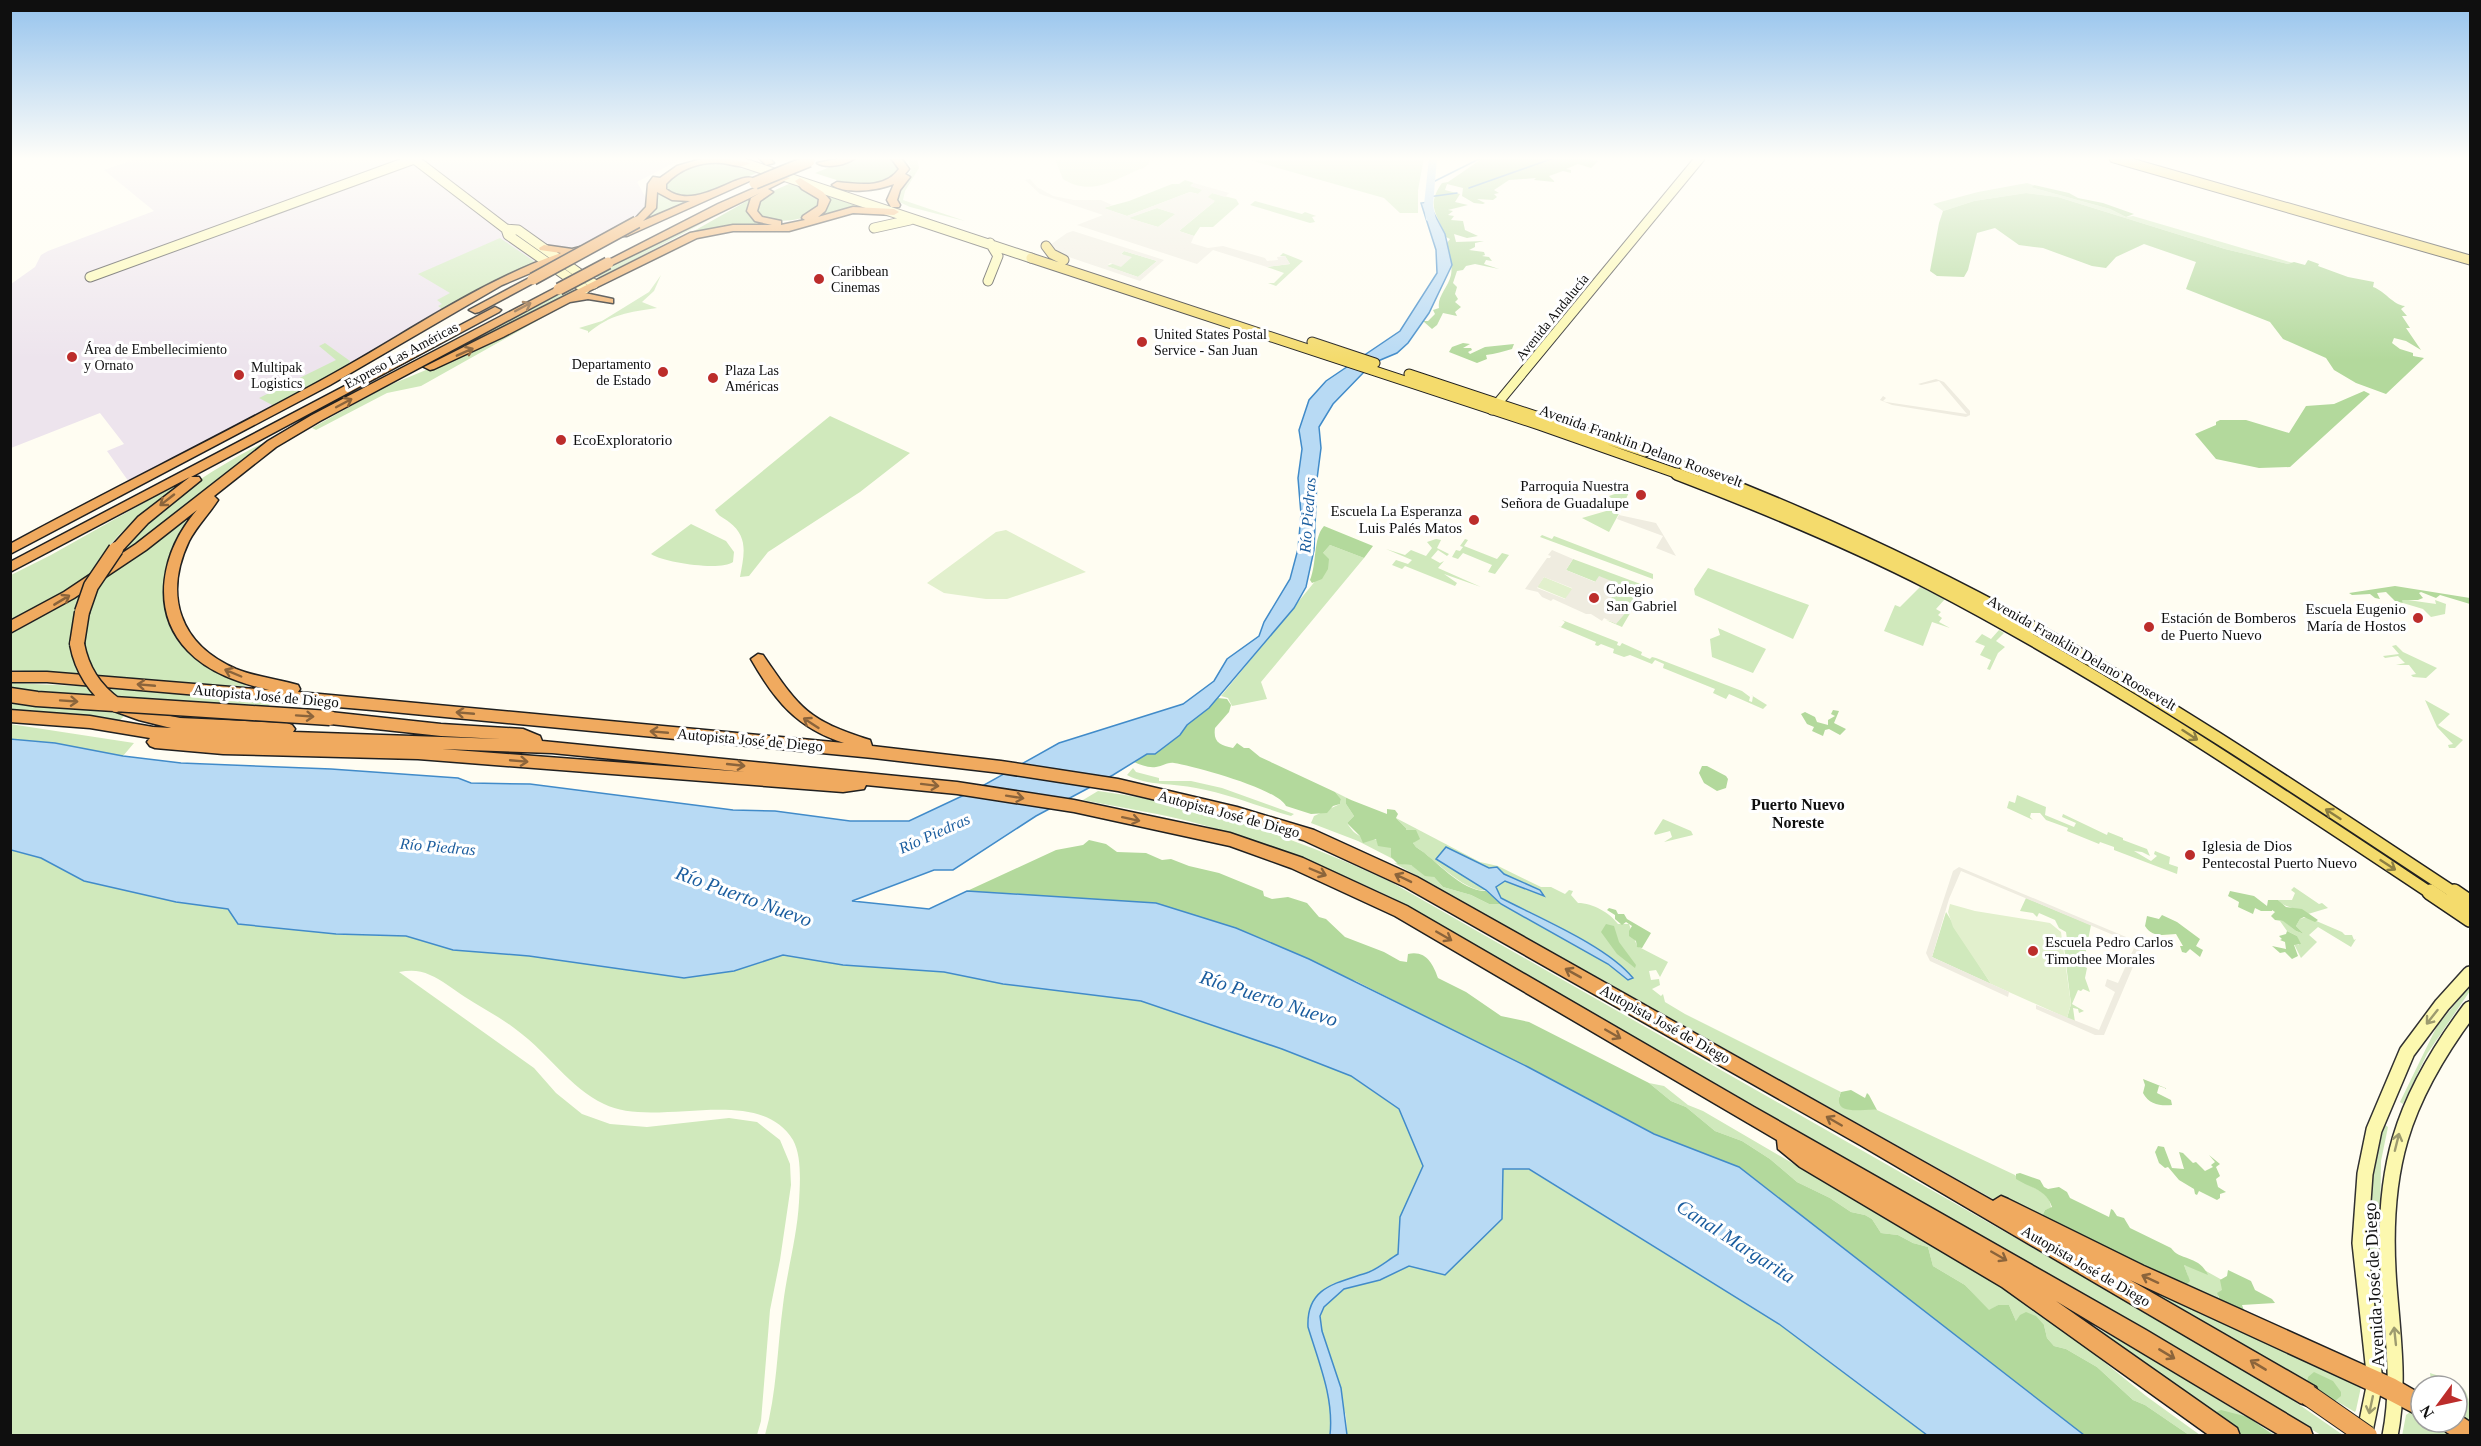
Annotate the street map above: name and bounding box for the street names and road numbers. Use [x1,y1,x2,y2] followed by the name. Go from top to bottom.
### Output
[1513,271,1592,363] street label: Avenida Andalucía
[342,319,460,392] street label: Expreso Las Américas
[1537,402,1746,491] street label: Avenida Franklin Delano Roosevelt
[1985,592,2180,714] street label: Avenida Franklin Delano Roosevelt
[192,682,340,710] street label: Autopista José de Diego
[676,726,824,754] street label: Autopista José de Diego
[1156,787,1302,841] street label: Autopista José de Diego
[1597,982,1733,1066] street label: Autopista José de Diego
[2360,1202,2388,1368] street label: Avenida José de Diego
[2019,1223,2153,1309] street label: Autopista José de Diego

